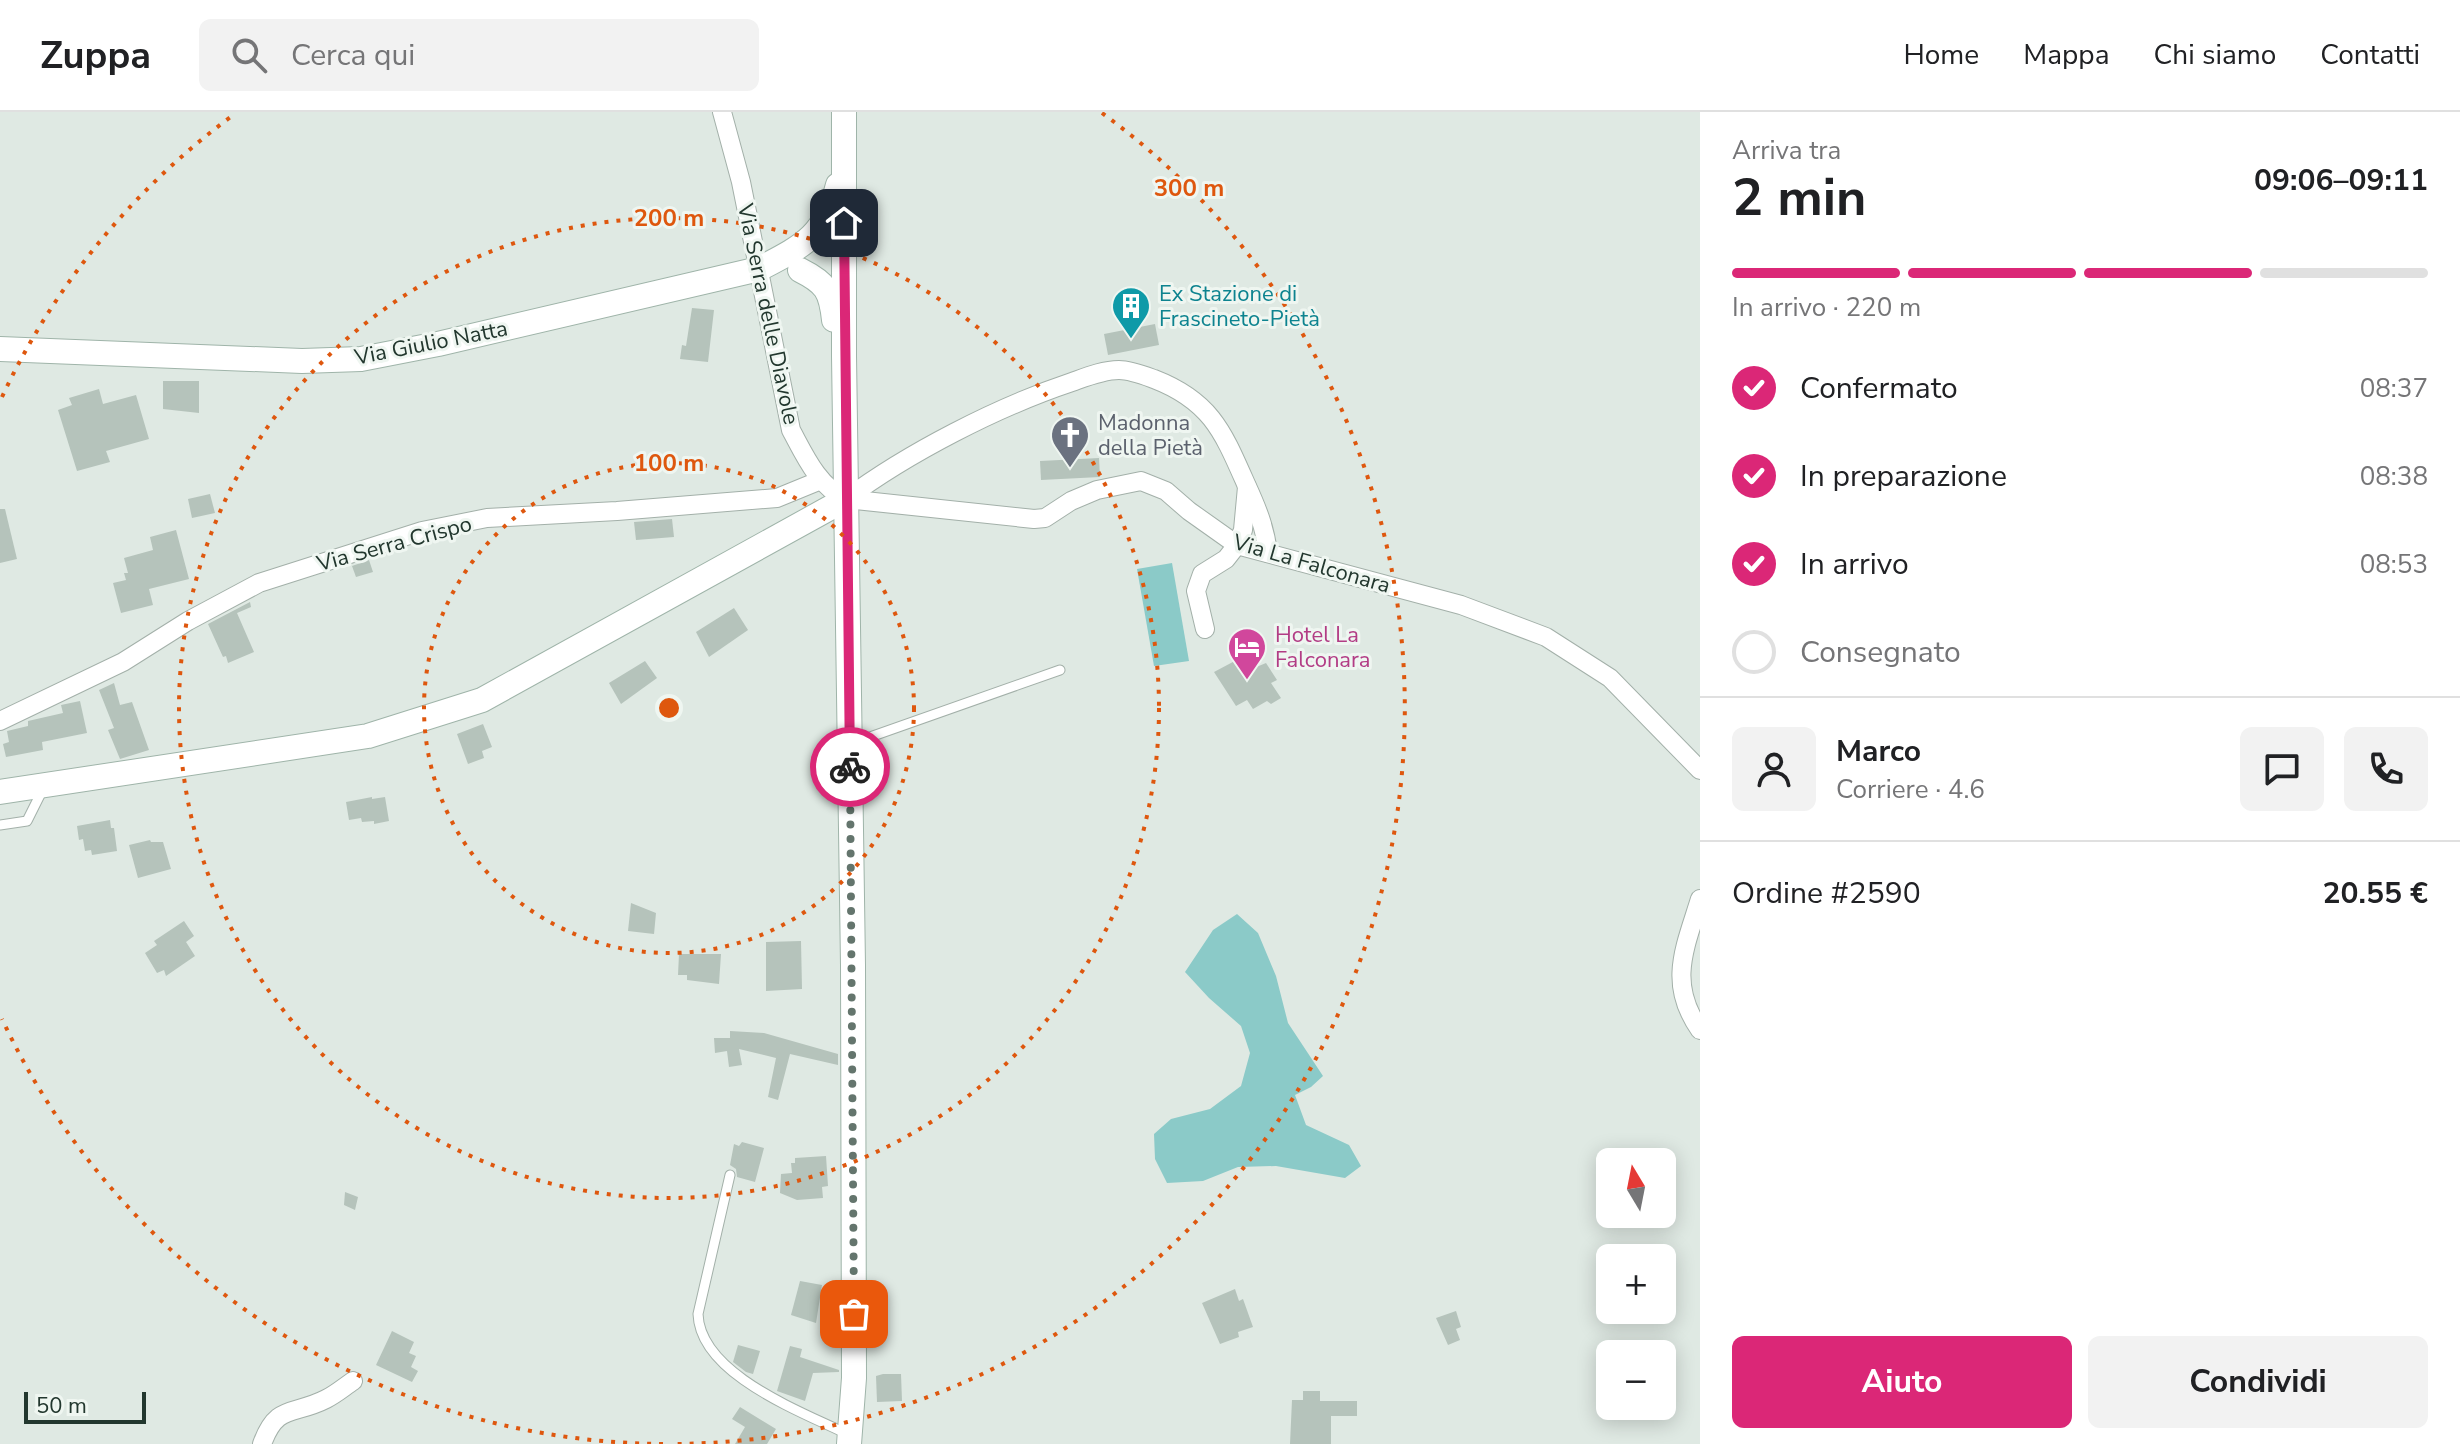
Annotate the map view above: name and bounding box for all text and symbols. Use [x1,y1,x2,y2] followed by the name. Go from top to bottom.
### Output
[199,19,759,91] search box
[40,30,151,81] text: Zuppa
[227,33,271,77] icon: search
[291,35,415,76] text: Cerca qui
[1903,36,1979,74] text: Home
[2023,36,2110,74] text: Mappa
[2154,36,2276,74] text: Chi siamo
[2320,36,2420,74] text: Contatti
[1732,133,1841,168] text: Arriva tra
[2254,160,2428,201] text: 09:06–09:11
[1732,162,1867,233] text: 2 min
[1154,172,1224,204] text: 300 m
[810,189,878,257] pin
[730,200,806,427] street label: Via Serra delle Diavole
[822,201,866,245] icon: home
[634,202,704,234] text: 200 m
[1159,279,1320,334] place label: Ex Stazione di Frascineto-Pietà
[1110,285,1152,340] building icon: Ex Stazione di Frascineto-Pietà
[1732,290,1921,325] text: In arrivo · 220 m
[351,313,510,373] street label: Via Giulio Natta
[1732,366,1776,410] icon: check
[1800,368,1958,409] text: Confermato
[2360,371,2428,406] text: 08:37
[1098,408,1203,463] place label: Madonna della Pietà
[1049,414,1091,469] church icon: Madonna della Pietà
[634,447,704,479] text: 100 m
[1732,454,1776,498] icon: check
[1800,456,2007,497] text: In preparazione
[2360,459,2428,494] text: 08:38
[313,509,475,579] street label: Via Serra Crispo
[1229,527,1394,601] street label: Via La Falconara
[1732,542,1776,586] icon: check
[1800,544,1909,585] text: In arrivo
[2360,547,2428,582] text: 08:53
[1275,620,1370,675] place label: Hotel La Falconara
[1226,626,1268,681] hotel icon: Hotel La Falconara
[1800,632,1961,673] text: Consegnato
[655,694,683,722] centre of rings
[810,727,890,807] courier
[1732,727,1816,811] button: person
[2240,727,2324,811] button: chat
[2344,727,2428,811] button: phone
[1836,731,1921,772] text: Marco
[828,745,872,789] icon: bike
[1836,772,1985,807] text: Corriere · 4.6
[1732,873,1921,914] text: Ordine #2590
[2322,873,2428,914] text: 20.55 €
[1596,1148,1676,1228] north arrow
[1596,1148,1676,1420] map controls
[1596,1244,1676,1324] button: +
[820,1280,888,1348] pin
[832,1292,876,1336] icon: bag
[1732,1336,2072,1428] button: Aiuto
[2088,1336,2428,1428] button: Condividi
[1596,1340,1676,1420] button: −
[24,1388,146,1424] scale bar
[36,1391,87,1421] text: 50 m

